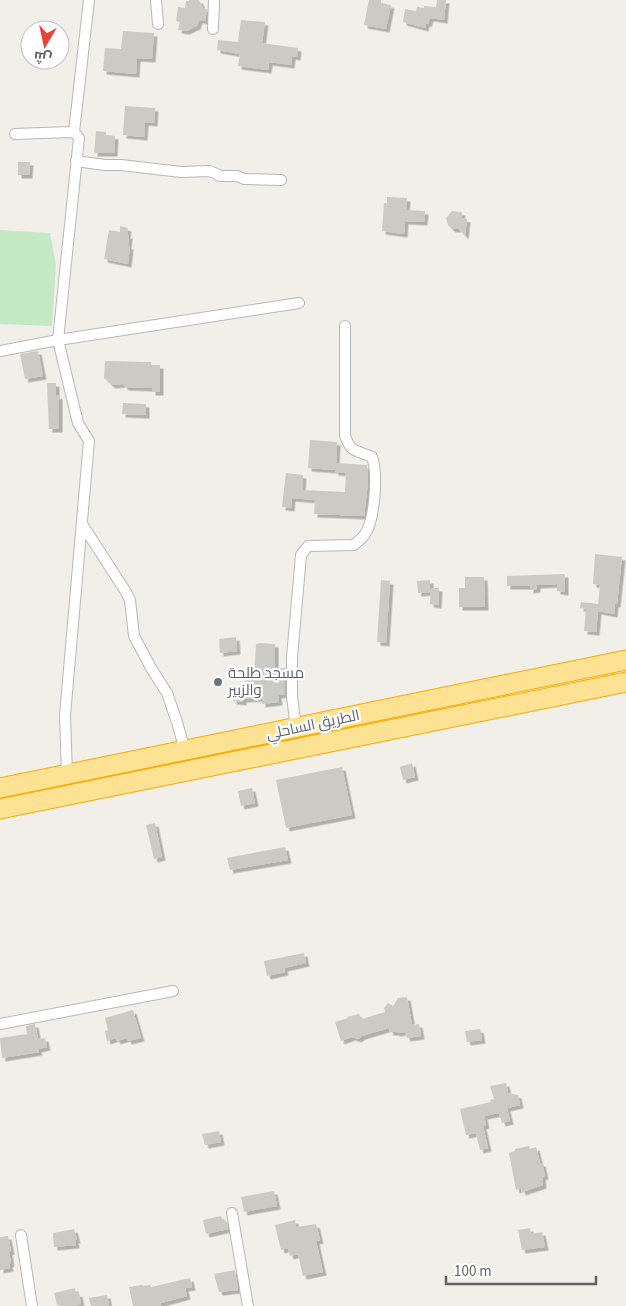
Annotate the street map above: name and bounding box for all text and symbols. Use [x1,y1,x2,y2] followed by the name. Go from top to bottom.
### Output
[20,20,70,70] north arrow
[33,46,54,68] text: ش
[227,663,304,701] place label: مسجد طلحة والزبير
[212,676,224,688] marker: مسجد طلحة والزبير
[264,705,362,746] street label: الطريق الساحلي
[446,1254,596,1286] scale bar
[454,1261,492,1282] text: 100 m

